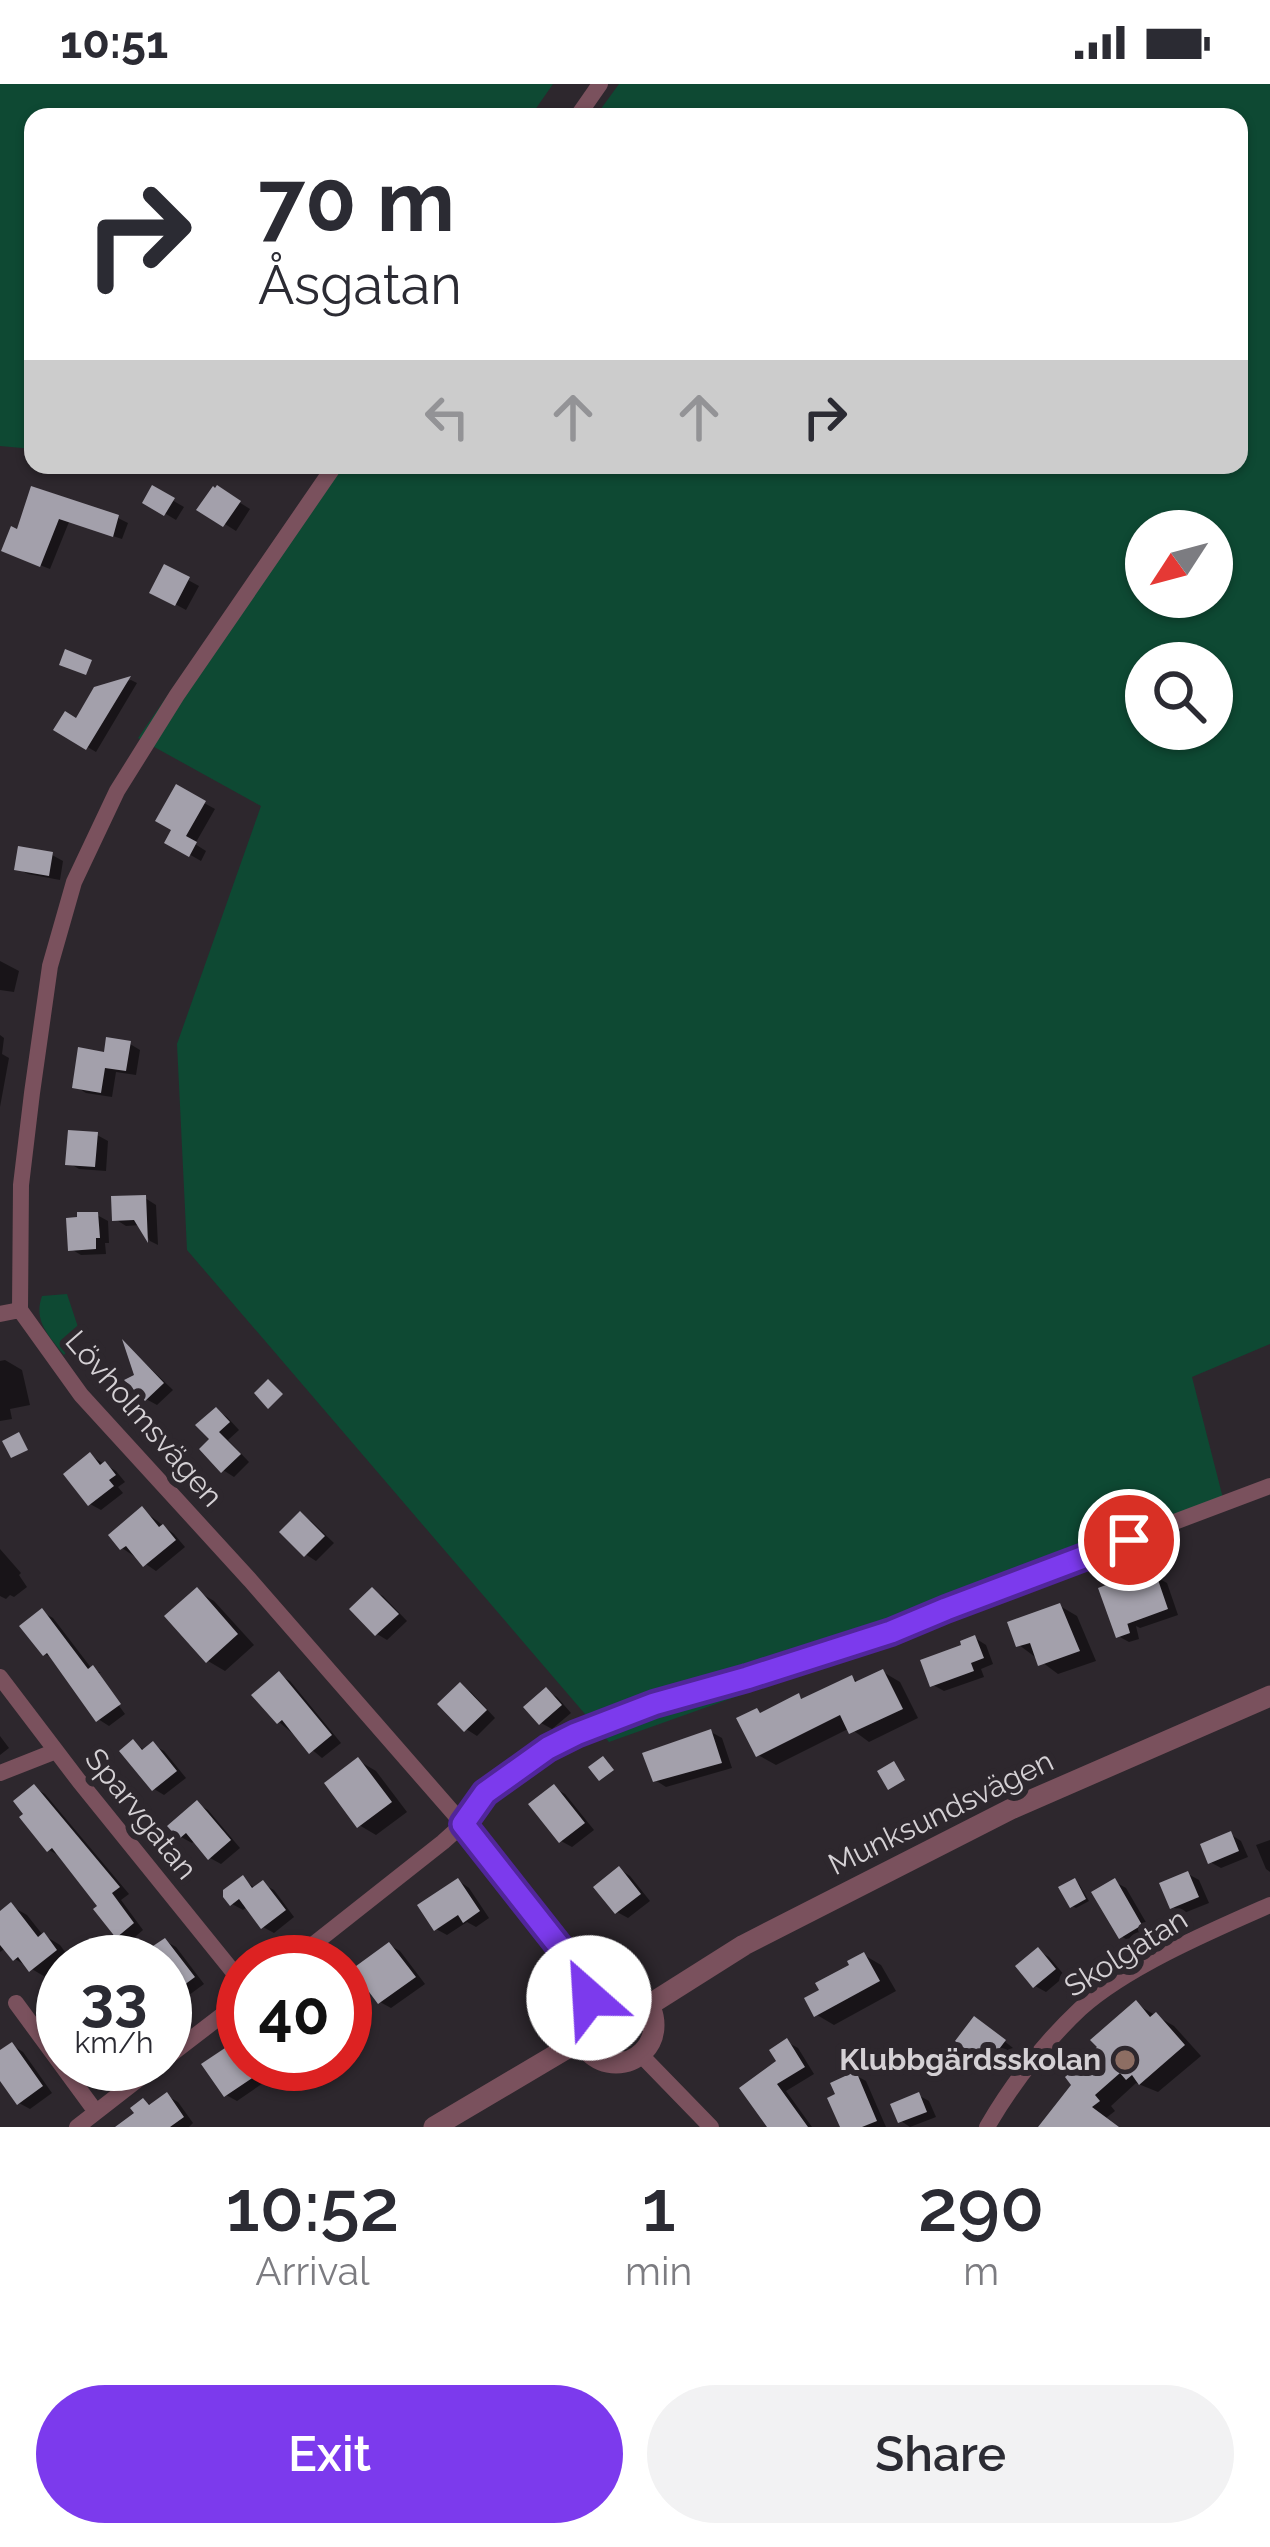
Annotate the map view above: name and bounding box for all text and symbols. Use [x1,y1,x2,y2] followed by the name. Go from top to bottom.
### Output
[60,16,168,69] text: 10:51
[258,152,455,251] text: 70 m
[60,156,216,312] icon: right
[258,253,462,317] text: Åsgatan
[414,384,480,450] icon: left
[540,384,606,450] icon: ahead
[666,384,732,450] icon: ahead
[792,384,858,450] icon: right
[1125,510,1233,618] north arrow
[1125,510,1233,750] map controls
[1125,642,1233,750] button: search
[59,1324,230,1514] street label: Lövholmsvägen
[1078,1489,1180,1591] pin
[1096,1507,1162,1573] icon: arrive
[78,1741,205,1886] street label: Sparvgatan
[823,1743,1059,1882] street label: Munksundsvägen
[1058,1901,1194,2004] street label: Skolgatan
[216,1935,372,2091] speed limit sign: 40
[526,1935,652,2061] position arrow
[81,1963,147,2033] text: 33
[74,2025,154,2060] text: km/h
[839,2042,1101,2077] place label: Klubbgärdsskolan
[1112,2047,1138,2073] marker: Klubbgärdsskolan
[226,2163,399,2248] text: 10:52
[642,2163,676,2248] text: 1
[918,2163,1044,2248] text: 290
[255,2248,370,2294] text: Arrival
[625,2248,692,2294] text: min
[963,2248,999,2294] text: m
[36,2385,623,2523] button: Exit
[647,2385,1234,2523] button: Share

